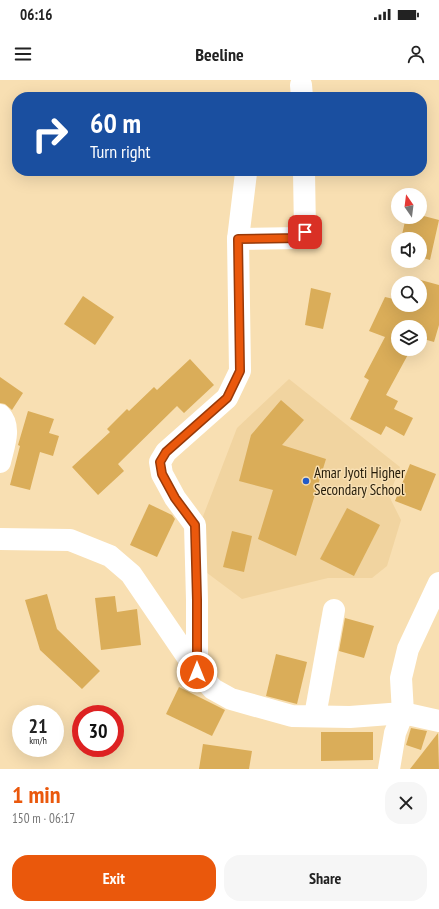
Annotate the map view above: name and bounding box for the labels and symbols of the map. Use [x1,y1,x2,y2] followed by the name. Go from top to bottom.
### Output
[391,188,427,224] north arrow
[288,215,322,249] pin
[314,463,406,499] place label: Amar Jyoti Higher Secondary School
[301,476,311,486] marker: Amar Jyoti Higher Secondary School
[176,651,218,693] position arrow
[72,705,124,757] speed limit sign: 30

